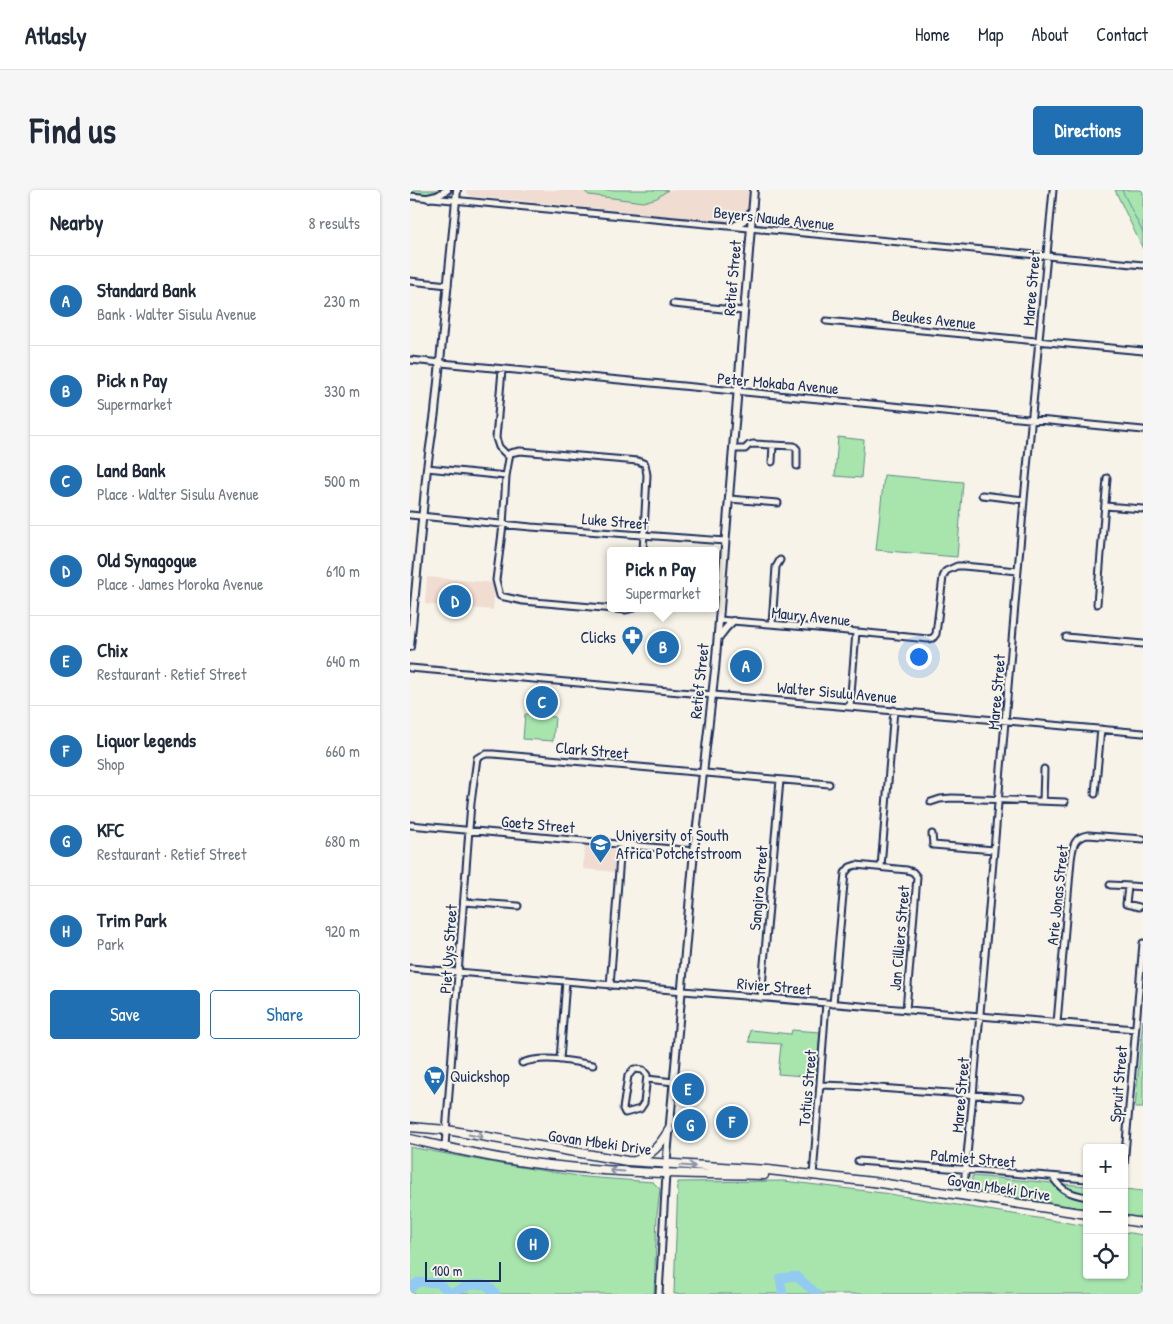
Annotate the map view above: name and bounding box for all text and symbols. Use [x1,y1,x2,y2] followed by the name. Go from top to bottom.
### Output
[25,19,87,51] text: Atlasly
[915,22,950,47] text: Home
[978,22,1003,47] text: Map
[1031,22,1068,47] text: About
[1096,22,1148,47] text: Contact
[1033,106,1143,155] button: Directions
[30,107,116,154] text: Find us
[712,201,836,235] street label: Beyers Naude Avenue
[50,208,103,237] text: Nearby
[308,212,360,234] text: 8 results
[718,239,746,317] street label: Retief Street
[1017,249,1045,327] street label: Maree Street
[97,277,196,303] text: Standard Bank
[62,290,70,312] text: A
[324,290,360,312] text: 230 m
[97,303,256,325] text: Bank · Walter Sisulu Avenue
[891,304,978,334] street label: Beukes Avenue
[97,367,168,393] text: Pick n Pay
[716,367,840,399] street label: Peter Mokaba Avenue
[62,380,70,402] text: B
[324,380,360,402] text: 330 m
[97,393,172,415] text: Supermarket
[97,457,165,483] text: Land Bank
[62,470,70,492] text: C
[324,470,360,492] text: 500 m
[97,483,259,505] text: Place · Walter Sisulu Avenue
[581,507,649,535] street label: Luke Street
[97,547,197,573] text: Old Synagogue
[607,547,719,612] popup
[626,556,696,582] text: Pick n Pay
[62,560,70,582] text: D
[326,560,360,582] text: 610 m
[97,573,263,595] text: Place · James Moroka Avenue
[439,582,471,620] pin: D
[626,582,700,604] text: Supermarket
[770,601,852,631] street label: Maury Avenue
[620,625,644,656] pharmacy icon: Clicks
[580,626,616,648] place label: Clicks
[647,628,679,666] pin: B
[97,637,128,663] text: Chix
[684,642,714,720] street label: Retief Street
[906,644,932,670] your location
[730,647,762,685] pin: A
[62,650,70,672] text: E
[326,650,360,672] text: 640 m
[982,653,1010,731] street label: Maree Street
[97,663,246,685] text: Restaurant · Retief Street
[776,676,899,708] street label: Walter Sisulu Avenue
[526,683,558,721] pin: C
[97,727,196,753] text: Liquor legends
[555,736,630,764] street label: Clark Street
[63,740,69,762] text: F
[326,740,360,762] text: 660 m
[97,753,124,775] text: Shop
[500,810,576,838] street label: Goetz Street
[97,817,124,843] text: KFC
[616,824,742,864] place label: University of South Africa Potchefstroom
[62,830,70,852] text: G
[325,830,360,852] text: 680 m
[588,832,612,863] school or university icon: University of South Africa Potchefstroom
[97,843,246,865] text: Restaurant · Retief Street
[1041,843,1073,946] street label: Arie Jonas Street
[743,844,773,931] street label: Sangiro Street
[883,884,915,992] street label: Jan Cilliers Street
[434,903,462,994] street label: Piet Uys Street
[97,907,167,933] text: Trim Park
[62,920,70,942] text: H
[325,920,360,942] text: 920 m
[97,933,124,955] text: Park
[736,972,812,1000] street label: Rivier Street
[50,990,200,1039] button: Save
[210,990,360,1039] button: Share
[1104,1044,1132,1123] street label: Spruit Street
[793,1048,821,1127] street label: Totius Street
[946,1056,974,1134] street label: Maree Street
[422,1064,446,1095] supermarket icon: Quickshop
[450,1065,510,1087] place label: Quickshop
[672,1070,704,1108] pin: E
[716,1103,748,1141] pin: F
[674,1106,706,1144] pin: G
[547,1124,654,1160] street label: Govan Mbeki Drive
[467,1132,483,1141] one-way arrow
[929,1143,1017,1173] street label: Palmiet Street
[1083,1144,1128,1279] map controls
[1083,1144,1128,1189] button: +
[680,1161,696,1170] one-way arrow
[609,1167,625,1176] one-way arrow
[946,1168,1053,1206] street label: Govan Mbeki Drive
[1083,1189,1128,1234] button: −
[517,1225,549,1263] pin: H
[1083,1234,1128,1279] button: locate
[425,1259,501,1282] scale bar
[432,1261,462,1280] text: 100 m

